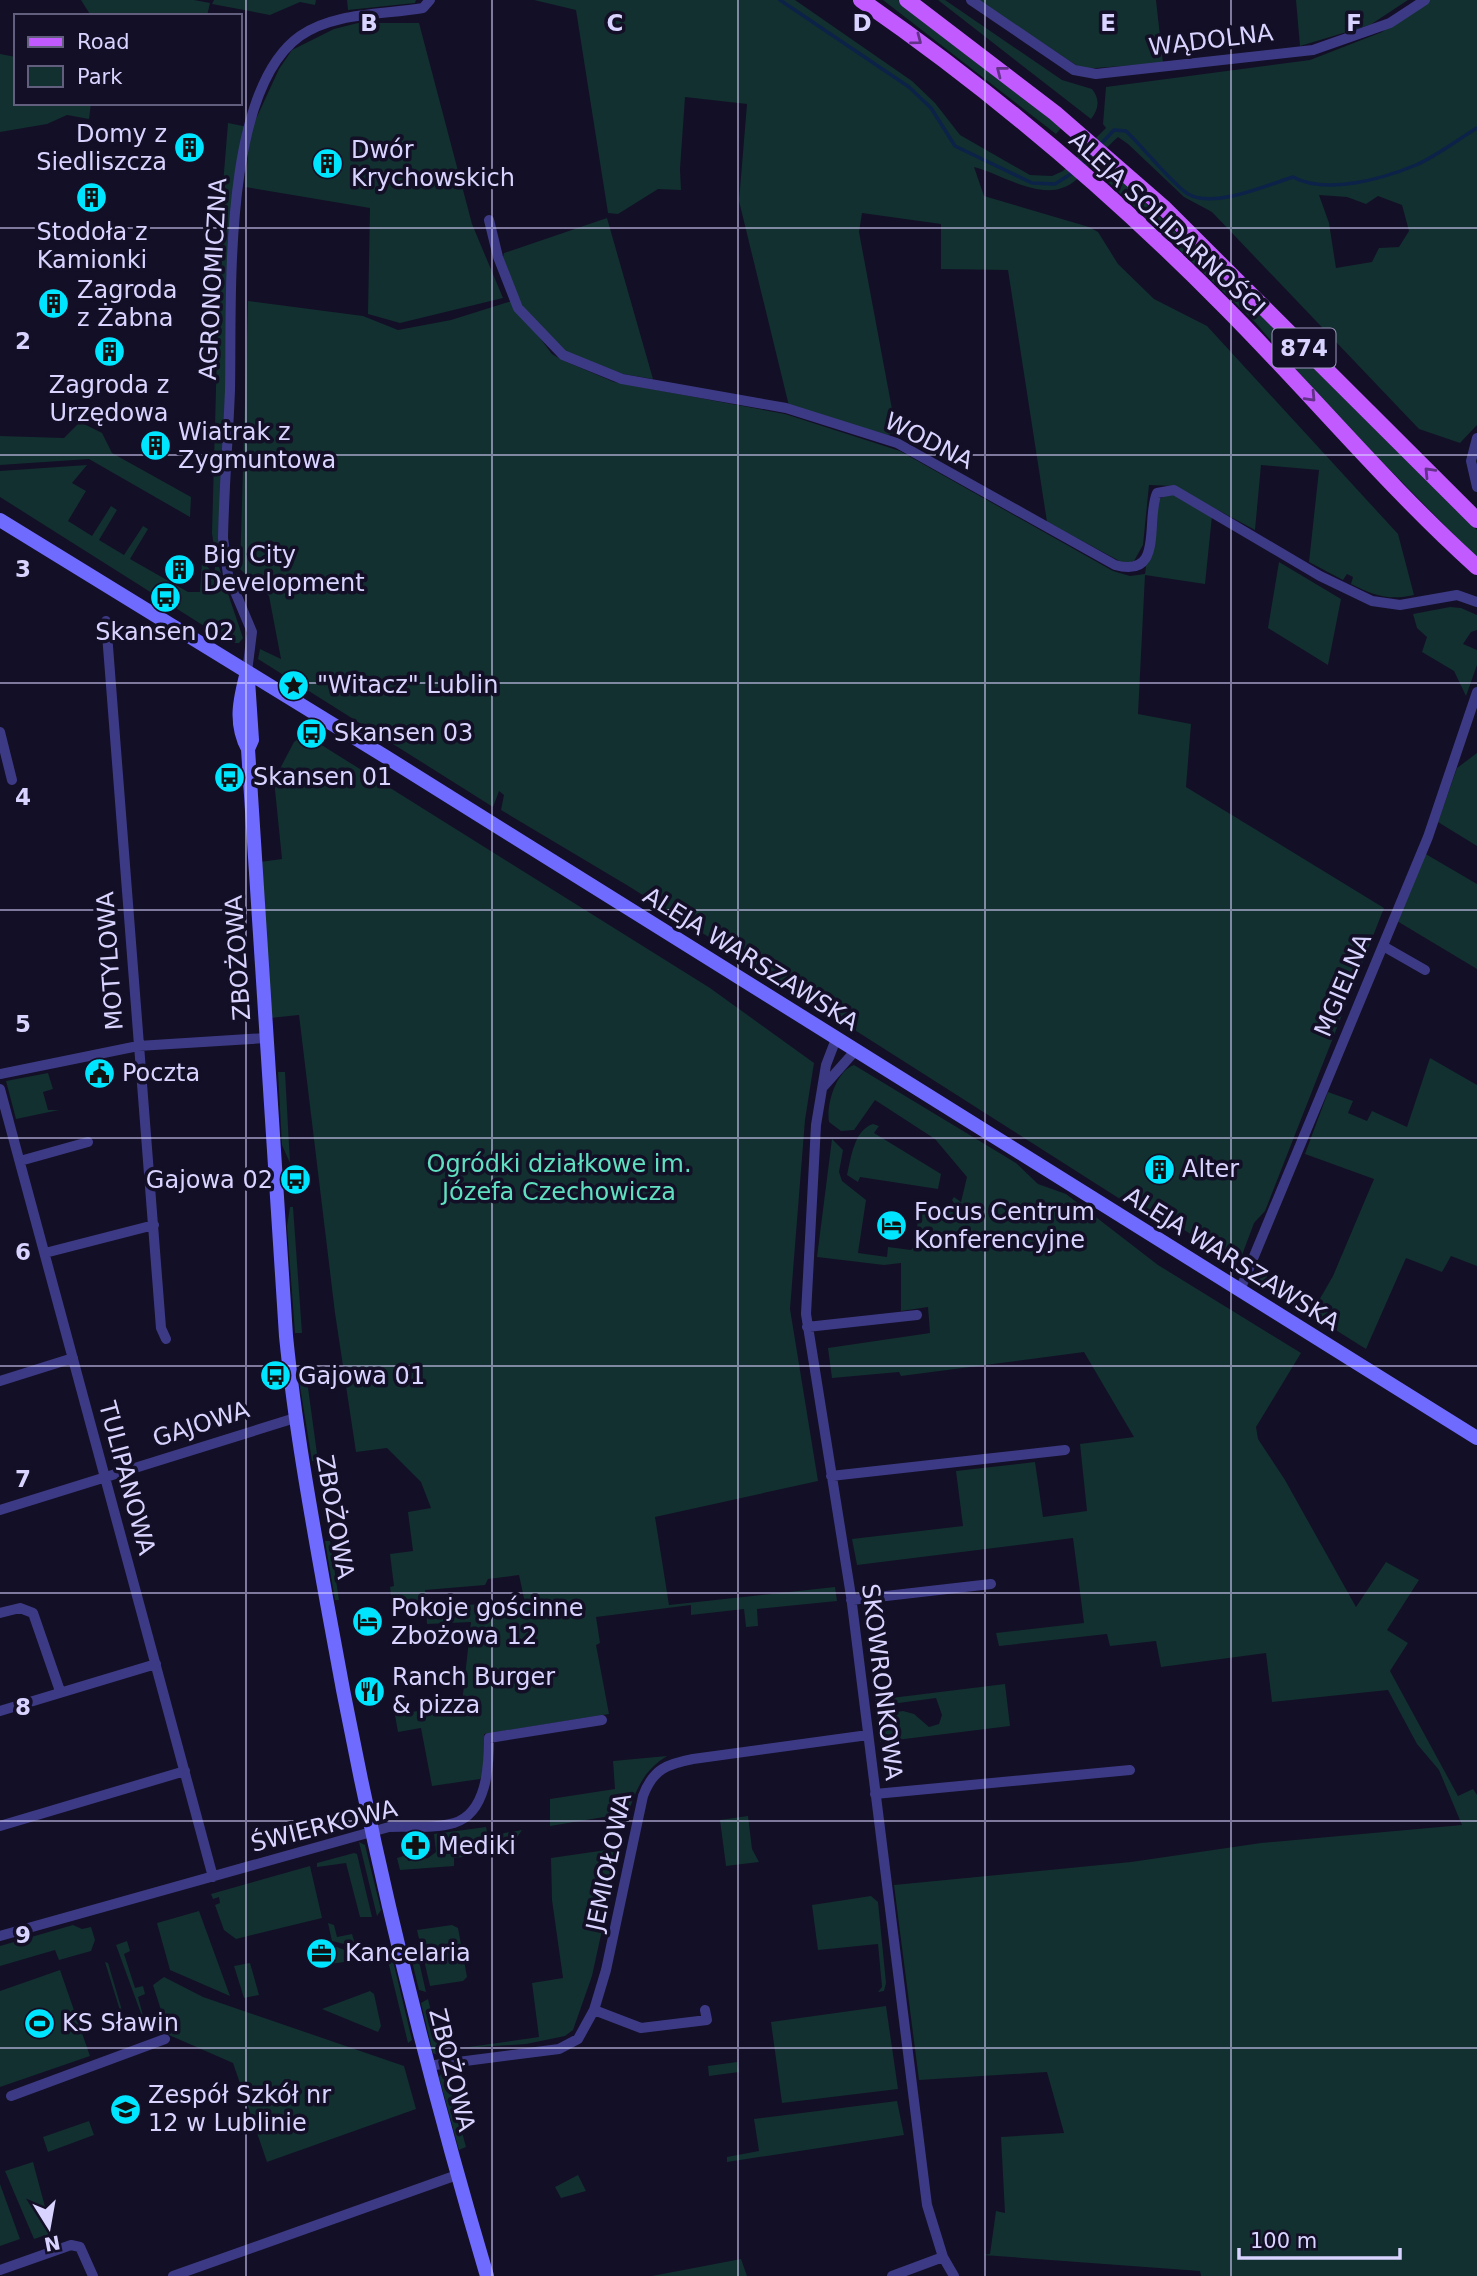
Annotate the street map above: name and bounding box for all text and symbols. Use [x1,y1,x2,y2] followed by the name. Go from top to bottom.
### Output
[360,10,378,36] text: B
[607,10,623,36] text: C
[852,10,872,36] text: D
[1100,10,1116,36] text: E
[1346,10,1362,36] text: F
[14,14,242,105] legend
[1147,18,1275,62] street label: WĄDOLNA
[77,30,130,54] text: Road
[909,31,922,44] one-way arrow
[77,65,123,89] text: Park
[996,66,1009,79] one-way arrow
[36,120,167,176] place label: Domy z Siedliszcza
[1063,125,1272,322] street label: ALEJA SOLIDARNOŚCI
[173,131,207,165] building icon: Domy z Siedliszcza
[351,136,515,192] place label: Dwór Krychowskich
[311,147,345,181] building icon: Dwór Krychowskich
[194,177,232,381] street label: AGRONOMICZNA
[75,181,109,215] building icon: Stodoła z Kamionki
[37,218,148,274] place label: Stodoła z Kamionki
[77,276,177,332] place label: Zagroda z Żabna
[37,287,71,321] building icon: Zagroda z Żabna
[15,328,31,354] text: 2
[1272,328,1336,368] road number: 874
[92,334,126,368] building icon: Zagroda z Urzędowa
[49,371,169,427] place label: Zagroda z Urzędowa
[1303,389,1315,402] one-way arrow
[880,407,978,475] street label: WODNA
[178,418,336,474] place label: Wiatrak z Zygmuntowa
[138,429,172,463] building icon: Wiatrak z Zygmuntowa
[1424,468,1437,481] one-way arrow
[203,541,365,597] place label: Big City Development
[163,552,197,586] building icon: Big City Development
[15,556,31,582] text: 3
[148,581,182,615] bus stop icon: Skansen 02
[95,618,235,646] place label: Skansen 02
[277,668,311,702] place icon: "Witacz" Lublin
[317,671,498,699] place label: "Witacz" Lublin
[294,716,328,750] bus stop icon: Skansen 03
[334,719,473,747] place label: Skansen 03
[213,760,247,794] bus stop icon: Skansen 01
[253,763,392,791] place label: Skansen 01
[15,784,31,810] text: 4
[638,881,864,1037] street label: ALEJA WARSZAWSKA
[91,890,129,1031] street label: MOTYLOWA
[219,894,256,1022] street label: ZBOŻOWA
[1309,929,1377,1041] street label: MGIELNA
[15,1011,31,1037] text: 5
[82,1056,116,1090] public building icon: Poczta
[122,1059,200,1087] place label: Poczta
[426,1150,692,1206] park label: Ogródki działkowe im. Józefa Czechowicza
[1142,1152,1176,1186] building icon: Alter
[1182,1155,1239,1183] place label: Alter
[279,1163,313,1197] bus stop icon: Gajowa 02
[146,1166,273,1194] place label: Gajowa 02
[1119,1181,1345,1337] street label: ALEJA WARSZAWSKA
[914,1198,1095,1254] place label: Focus Centrum Konferencyjne
[874,1209,908,1243] hotel icon: Focus Centrum Konferencyjne
[15,1239,31,1265] text: 6
[258,1359,292,1393] bus stop icon: Gajowa 01
[298,1362,425,1390] place label: Gajowa 01
[149,1395,253,1453] street label: GAJOWA
[93,1397,161,1558] street label: TULIPANOWA
[310,1453,361,1582] street label: ZBOŻOWA
[15,1466,31,1492] text: 7
[856,1582,908,1783] street label: SKOWRONKOWA
[391,1594,584,1650] place label: Pokoje gościnne Zbożowa 12
[351,1605,385,1639] hotel icon: Pokoje gościnne Zbożowa 12
[392,1663,555,1719] place label: Ranch Burger & pizza
[352,1674,386,1708] restaurant icon: Ranch Burger & pizza
[15,1694,31,1720] text: 8
[580,1790,637,1935] street label: JEMIOŁOWA
[247,1792,401,1858] street label: ŚWIERKOWA
[398,1829,432,1863] pharmacy icon: Mediki
[438,1832,516,1860] place label: Mediki
[15,1922,31,1948] text: 9
[305,1936,339,1970] office icon: Kancelaria
[345,1939,471,1967] place label: Kancelaria
[423,2005,482,2135] street label: ZBOŻOWA
[22,2006,56,2040] sports icon: KS Sławin
[62,2009,179,2037] place label: KS Sławin
[148,2081,331,2137] place label: Zespół Szkół nr 12 w Lublinie
[108,2092,142,2126] school or university icon: Zespół Szkół nr 12 w Lublinie
[14,2192,84,2262] north arrow
[1239,2216,1400,2260] scale bar
[1250,2229,1317,2253] text: 100 m
[42,2231,62,2256] text: N

